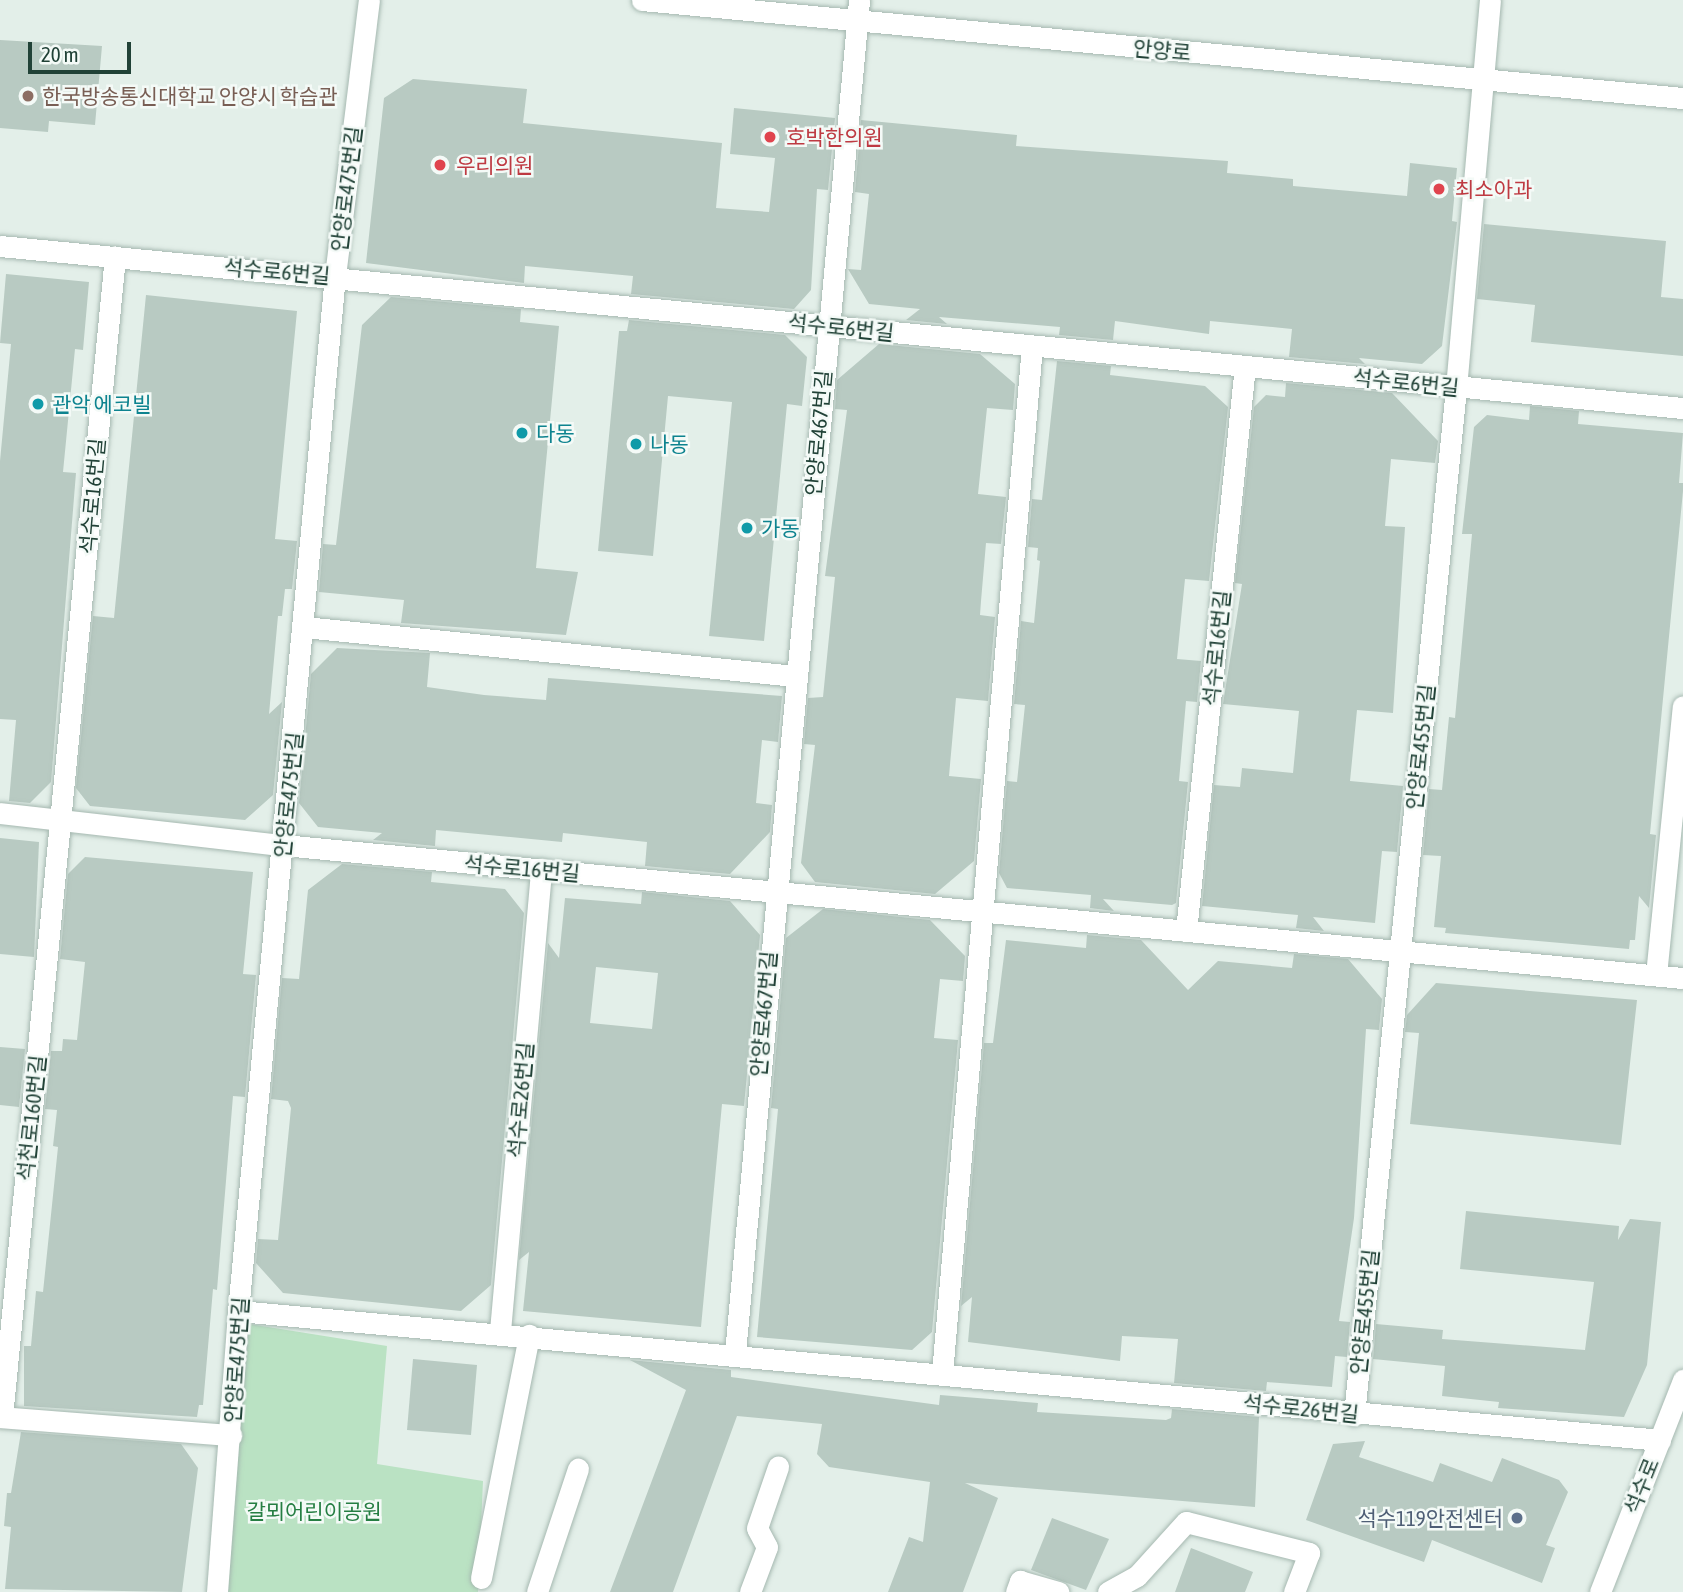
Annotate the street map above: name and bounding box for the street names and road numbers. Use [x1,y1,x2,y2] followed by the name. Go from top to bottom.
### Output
[1132,35,1192,65] street label: 안양로
[326,125,366,253] street label: 안양로475번길
[223,254,331,288] street label: 석수로6번길
[787,309,895,345] street label: 석수로6번길
[1352,364,1460,400] street label: 석수로6번길
[800,369,836,497] street label: 안양로467번길
[74,437,110,555] street label: 석수로16번길
[1197,589,1235,707] street label: 석수로16번길
[1401,683,1439,811] street label: 안양로455번길
[269,731,307,859] street label: 안양로475번길
[463,850,581,886] street label: 석수로16번길
[745,950,781,1078] street label: 안양로467번길
[502,1041,538,1159] street label: 석수로26번길
[12,1054,50,1182] street label: 석천로160번길
[1345,1248,1383,1376] street label: 안양로455번길
[219,1296,253,1424] street label: 안양로475번길
[1242,1389,1360,1427] street label: 석수로26번길
[1618,1454,1664,1518] street label: 석수로

